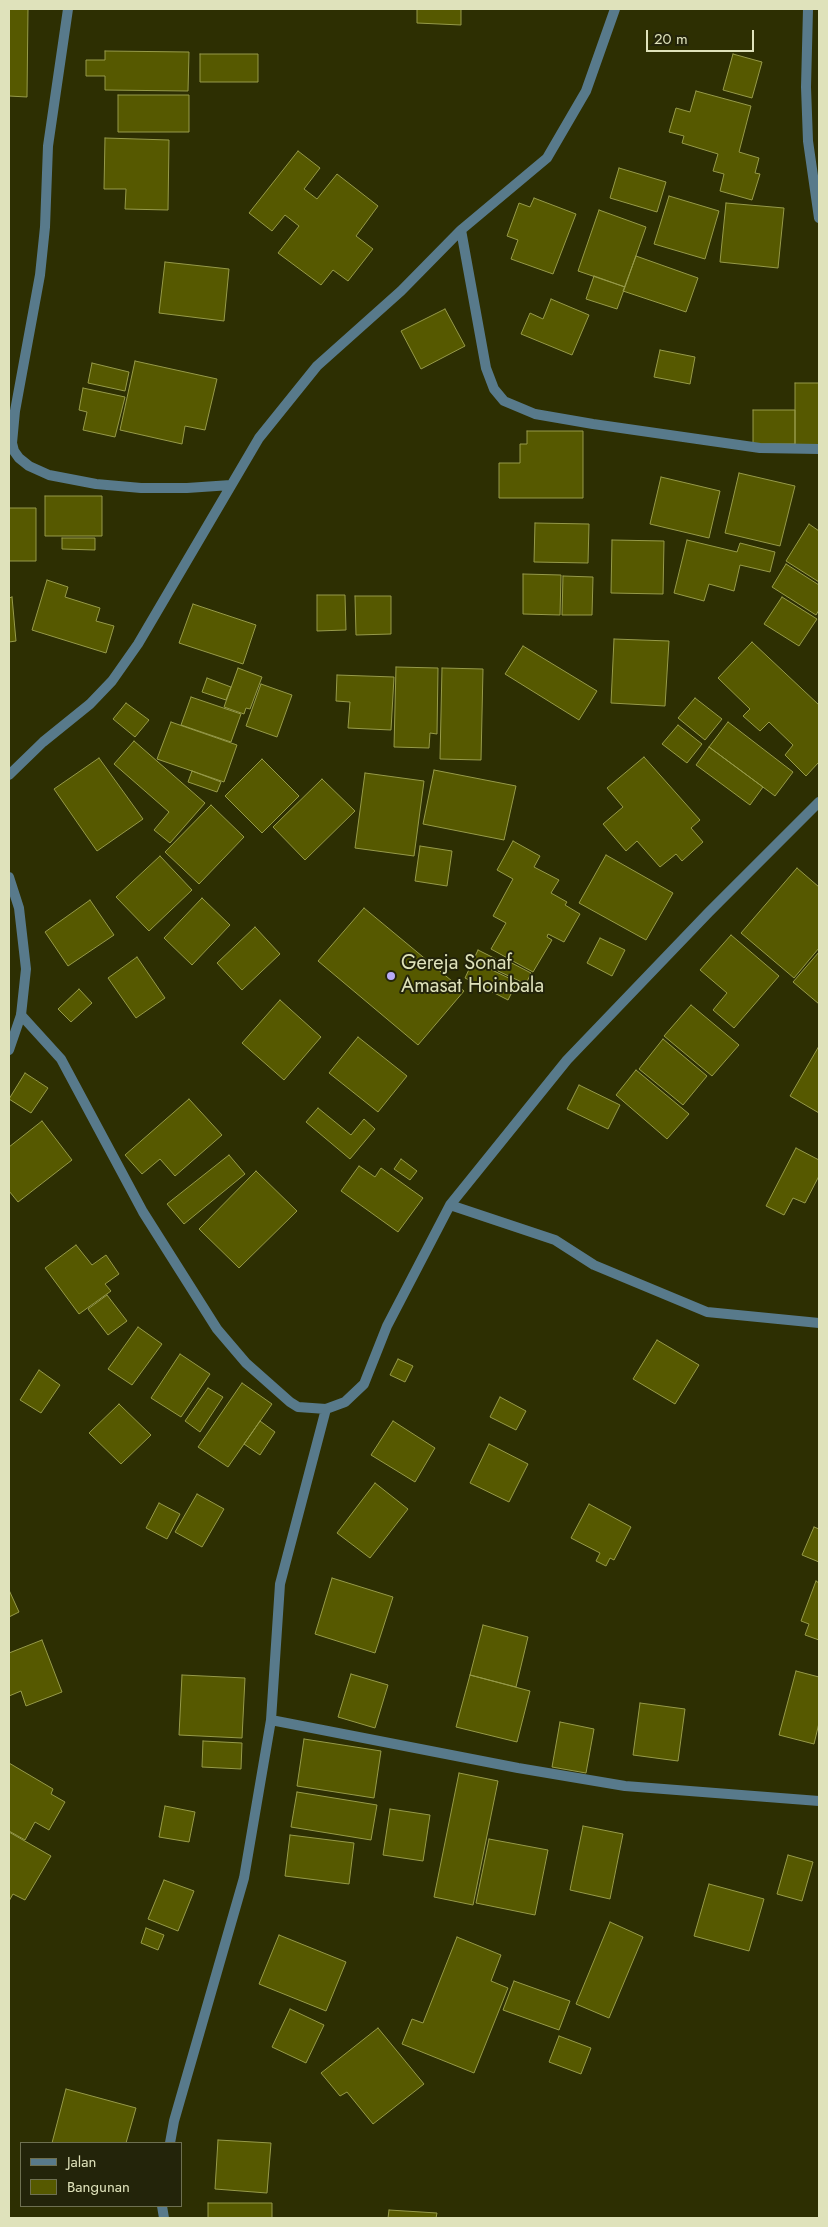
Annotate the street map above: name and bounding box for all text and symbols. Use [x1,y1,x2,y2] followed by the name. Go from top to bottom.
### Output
[648,20,756,52] scale bar
[654,28,688,50] text: 20 m
[401,952,544,999] place label: Gereja Sonaf Amasat Hoinbala
[385,970,397,982] marker: Gereja Sonaf Amasat Hoinbala
[20,2142,182,2207] legend
[67,2151,96,2173] text: Jalan
[67,2176,130,2198] text: Bangunan

